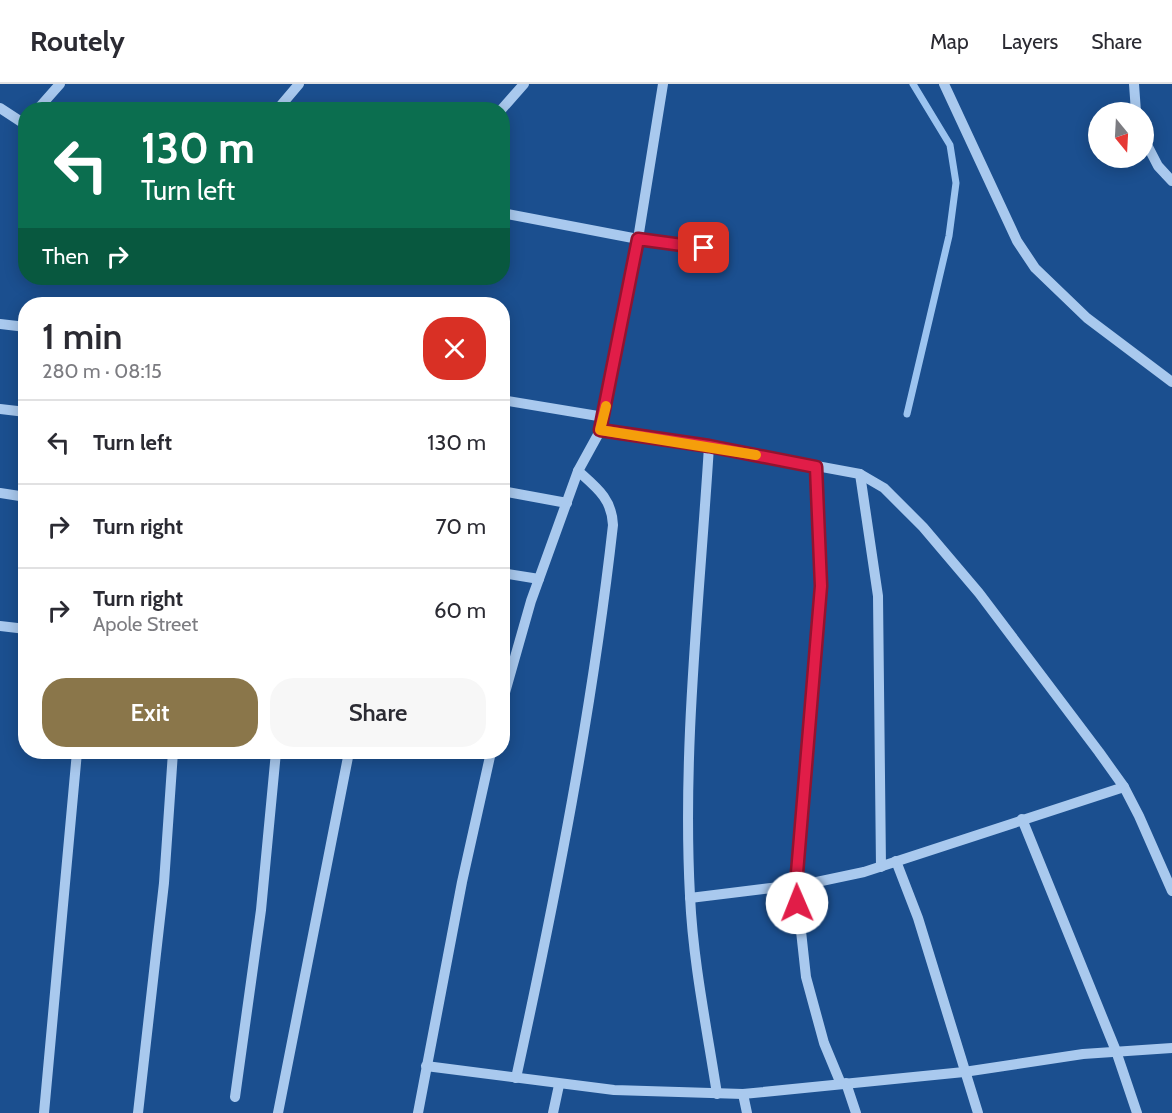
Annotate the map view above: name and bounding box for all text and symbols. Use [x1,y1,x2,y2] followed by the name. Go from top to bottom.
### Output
[30,24,125,58] text: Routely
[930,29,969,54] text: Map
[1002,29,1058,54] text: Layers
[1091,29,1142,54] text: Share
[1088,102,1154,168] north arrow
[1088,102,1154,168] map controls
[141,122,255,174] text: 130 m
[42,126,120,204] icon: left
[141,174,235,207] text: Turn left
[678,222,729,273] pin
[687,231,720,264] icon: arrive
[101,240,134,273] icon: right
[42,243,89,270] text: Then
[42,314,122,358] text: 1 min
[423,317,486,380] button: close
[42,359,162,383] text: 280 m · 08:15
[42,426,75,459] icon: left
[93,429,172,456] text: Turn left
[427,429,486,456] text: 130 m
[42,510,75,543] icon: right
[93,513,183,540] text: Turn right
[436,513,486,540] text: 70 m
[93,585,183,612] text: Turn right
[42,594,75,627] icon: right
[434,597,486,624] text: 60 m
[93,612,198,636] text: Apole Street
[42,678,258,747] button: Exit
[270,678,486,747] button: Share
[765,871,829,935] position arrow

